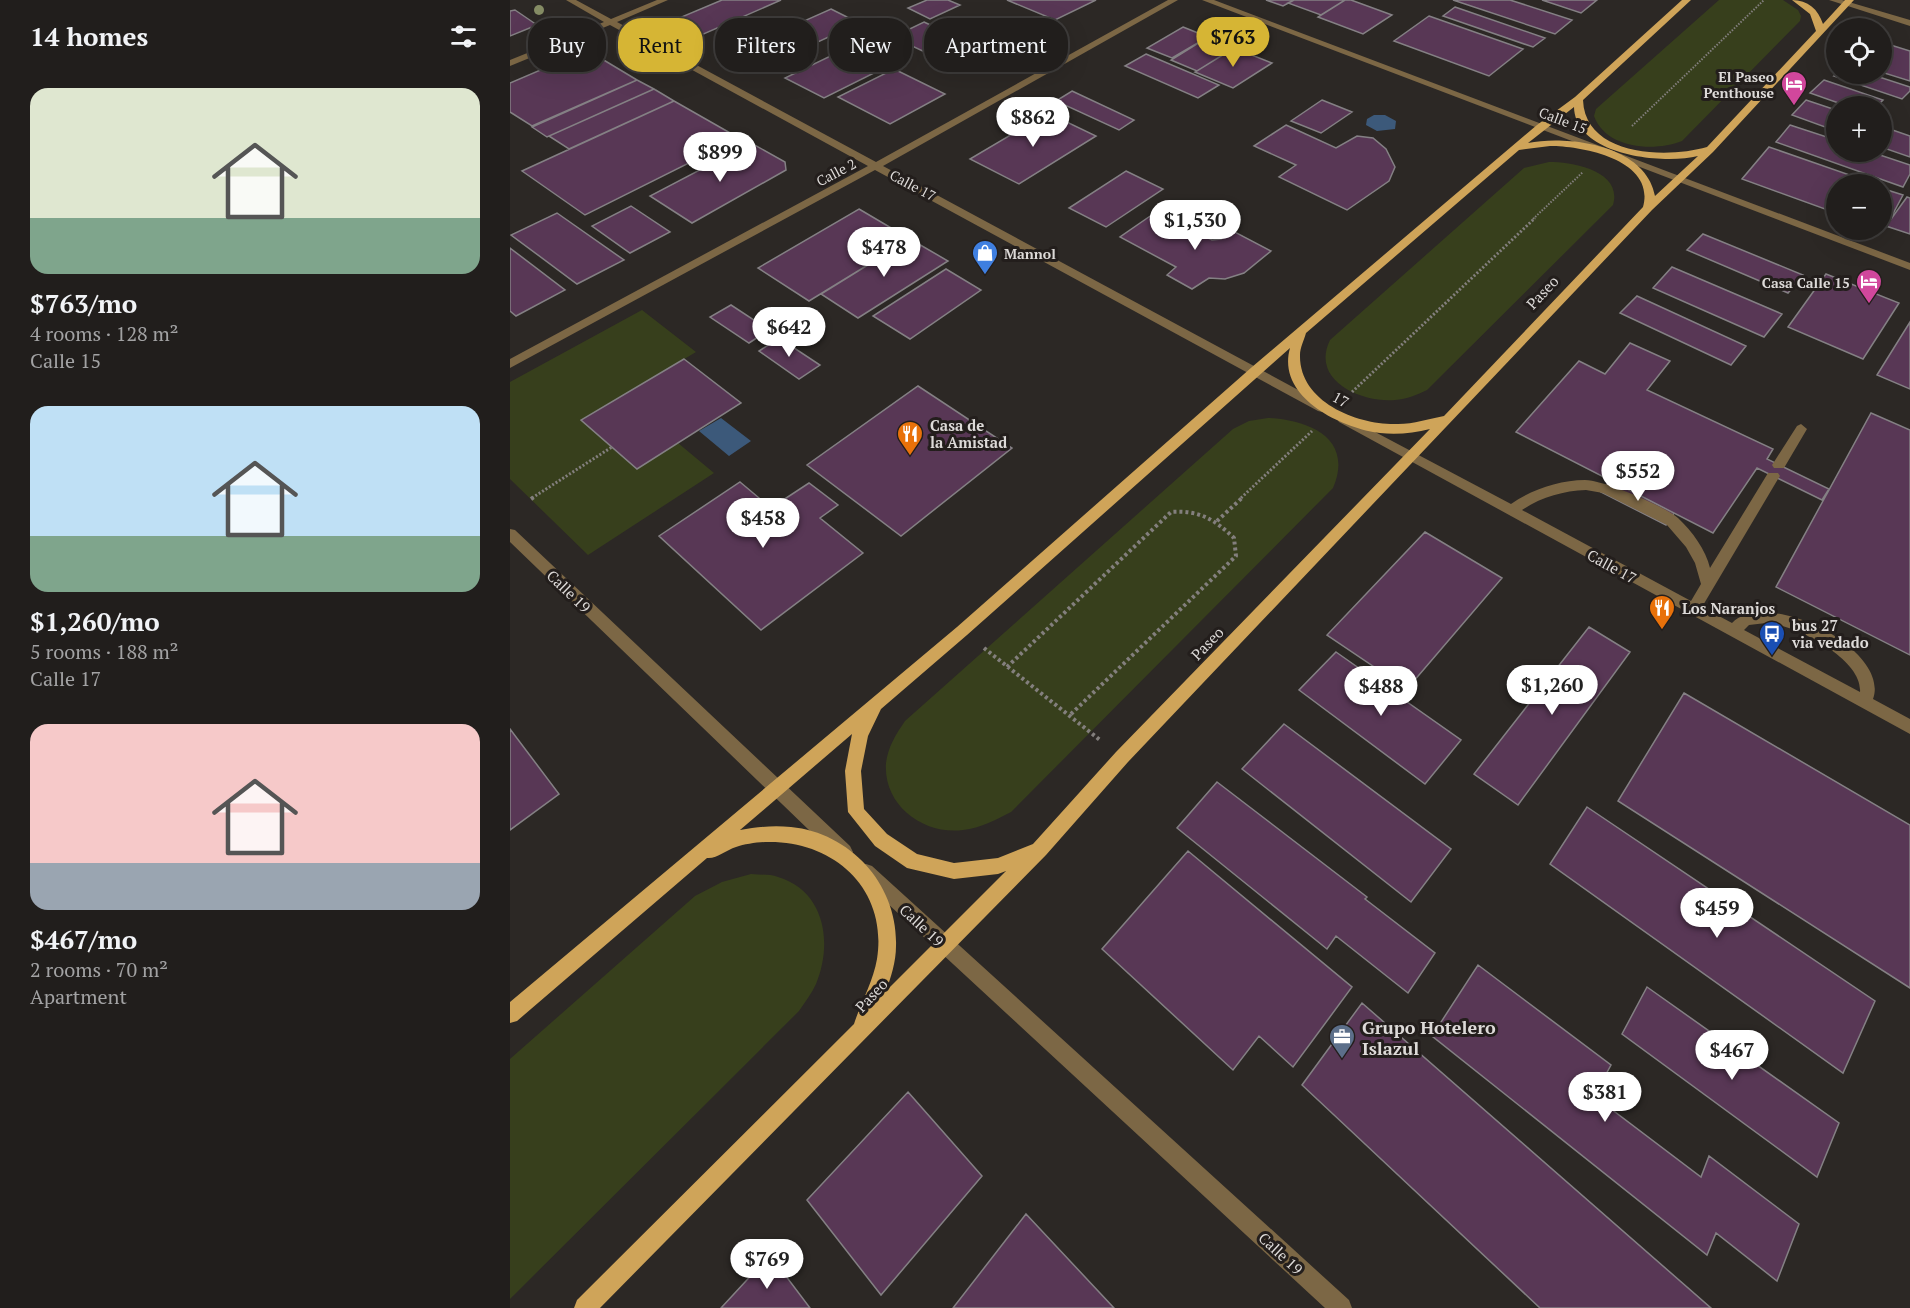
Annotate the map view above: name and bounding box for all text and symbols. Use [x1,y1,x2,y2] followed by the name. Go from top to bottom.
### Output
[1197,17,1269,68] pin: $763
[528,18,606,72] chip: Buy
[618,18,703,72] chip: Rent
[715,18,817,72] chip: Filters
[829,18,912,72] chip: New
[924,18,1068,72] chip: Apartment
[1826,18,1892,240] map controls
[1826,18,1892,84] button: locate
[30,19,148,53] text: 14 homes
[447,20,480,53] icon: filters
[1210,23,1256,50] text: $763
[1704,67,1774,102] place label: El Paseo Penthouse
[1779,69,1809,107] hotel icon: El Paseo Penthouse
[1826,96,1892,162] button: +
[997,97,1069,148] pin: $862
[1536,102,1590,138] street label: Calle 15
[1010,103,1056,130] text: $862
[201,127,309,235] icon: home
[684,132,756,183] pin: $899
[697,138,743,165] text: $899
[813,154,859,190] street label: Calle 2
[887,165,939,205] street label: Calle 17
[1826,174,1892,240] button: −
[1146,200,1244,251] pin: $1,530
[1164,206,1226,233] text: $1,530
[848,227,920,278] pin: $478
[861,233,907,260] text: $478
[970,238,1000,276] shop icon: Mannol
[1004,244,1056,263] place label: Mannol
[1854,267,1884,305] hotel icon: Casa Calle 15
[1521,271,1563,313] street label: Paseo
[1762,273,1850,292] place label: Casa Calle 15
[30,286,137,320] text: $763/mo
[753,307,825,358] pin: $642
[766,313,812,340] text: $642
[30,320,178,347] text: 4 rooms · 128 m²
[30,347,101,374] text: Calle 15
[1329,386,1353,412] street label: 17
[930,415,1007,452] place label: Casa de la Amistad
[895,419,925,457] restaurant icon: Casa de la Amistad
[201,445,309,553] icon: home
[1602,451,1674,502] pin: $552
[1615,457,1661,484] text: $552
[727,498,799,549] pin: $458
[740,504,786,531] text: $458
[1584,544,1640,588] street label: Calle 17
[543,565,595,617] street label: Calle 19
[1647,593,1677,631] restaurant icon: Los Naranjos
[1682,598,1775,618] place label: Los Naranjos
[30,604,160,638] text: $1,260/mo
[1791,615,1869,652] place label: bus 27 via vedado
[1757,619,1787,657] bus stop icon: bus 27 via vedado
[1186,622,1228,664] street label: Paseo
[30,638,178,665] text: 5 rooms · 188 m²
[30,665,101,692] text: Calle 17
[1503,665,1601,716] pin: $1,260
[1345,666,1417,717] pin: $488
[1521,671,1583,698] text: $1,260
[1358,672,1404,699] text: $488
[201,763,309,871] icon: home
[1681,888,1753,939] pin: $459
[1694,894,1740,921] text: $459
[896,899,948,951] street label: Calle 19
[30,922,137,956] text: $467/mo
[30,956,168,983] text: 2 rooms · 70 m²
[850,974,892,1016] street label: Paseo
[30,983,127,1010] text: Apartment
[1362,1015,1496,1060] place label: Grupo Hotelero Islazul
[1327,1022,1357,1060] office icon: Grupo Hotelero Islazul
[1696,1030,1768,1081] pin: $467
[1709,1036,1755,1063] text: $467
[1569,1072,1641,1123] pin: $381
[1582,1078,1628,1105] text: $381
[1255,1227,1307,1279] street label: Calle 19
[731,1239,803,1290] pin: $769
[744,1245,790,1272] text: $769

